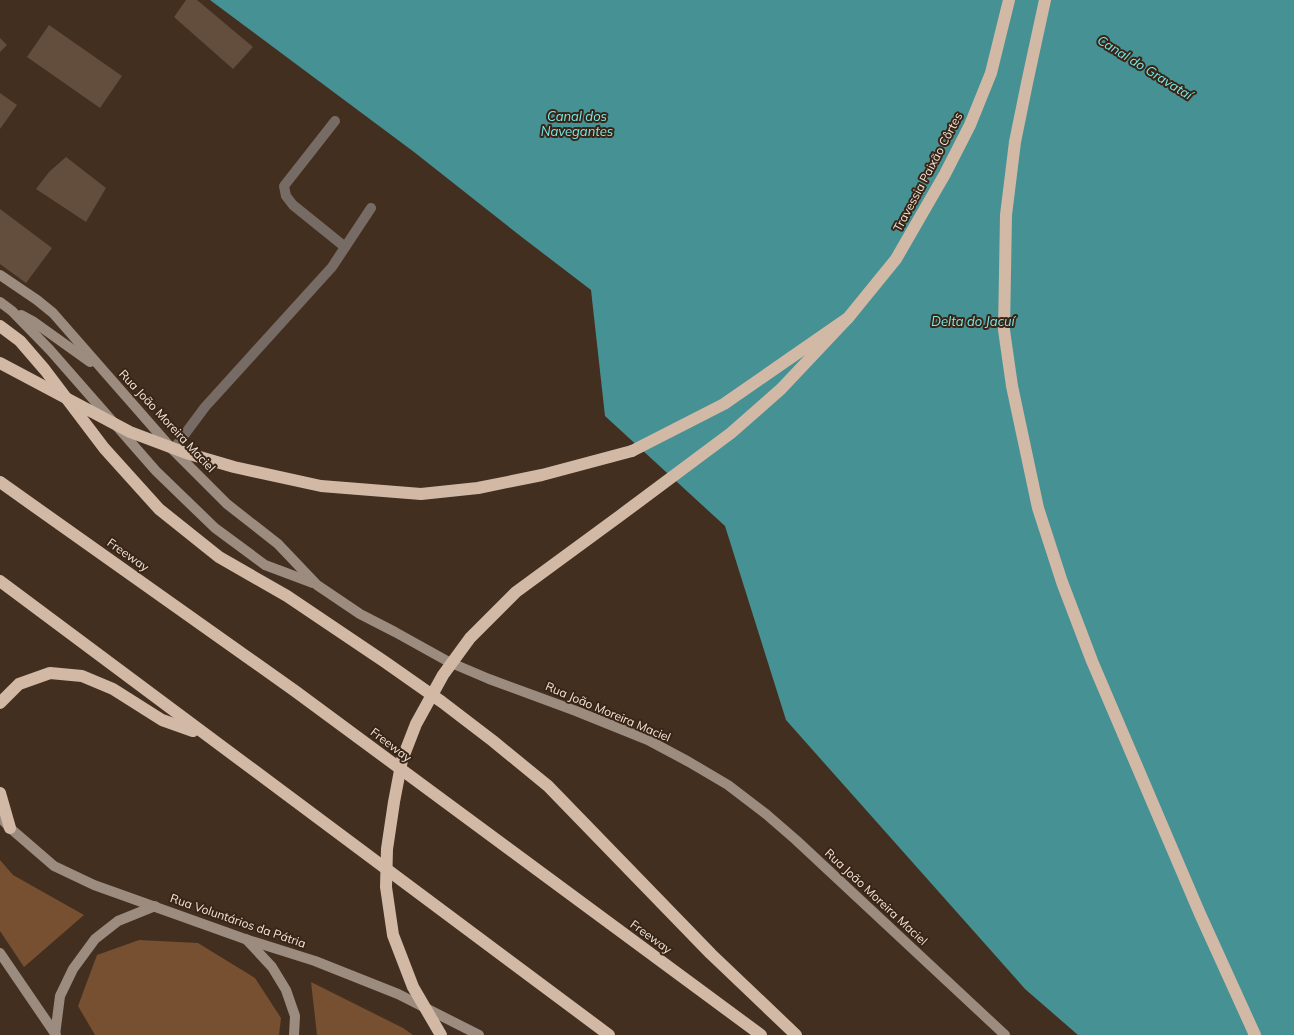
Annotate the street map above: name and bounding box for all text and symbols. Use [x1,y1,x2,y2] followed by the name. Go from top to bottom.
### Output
[1095,31,1197,104] water label: Canal do Gravataí
[541,108,613,139] water label: Canal dos Navegantes
[890,110,965,234] street label: Travessia Paixão Côrtes
[931,313,1017,329] water label: Delta do Jacuí
[116,366,219,475] street label: Rua João Moreira Maciel
[104,535,153,575] street label: Freeway
[543,678,673,745] street label: Rua João Moreira Maciel
[368,724,415,765] street label: Freeway
[822,845,931,948] street label: Rua João Moreira Maciel
[168,890,308,951] street label: Rua Voluntários da Pátria
[628,917,676,957] street label: Freeway

